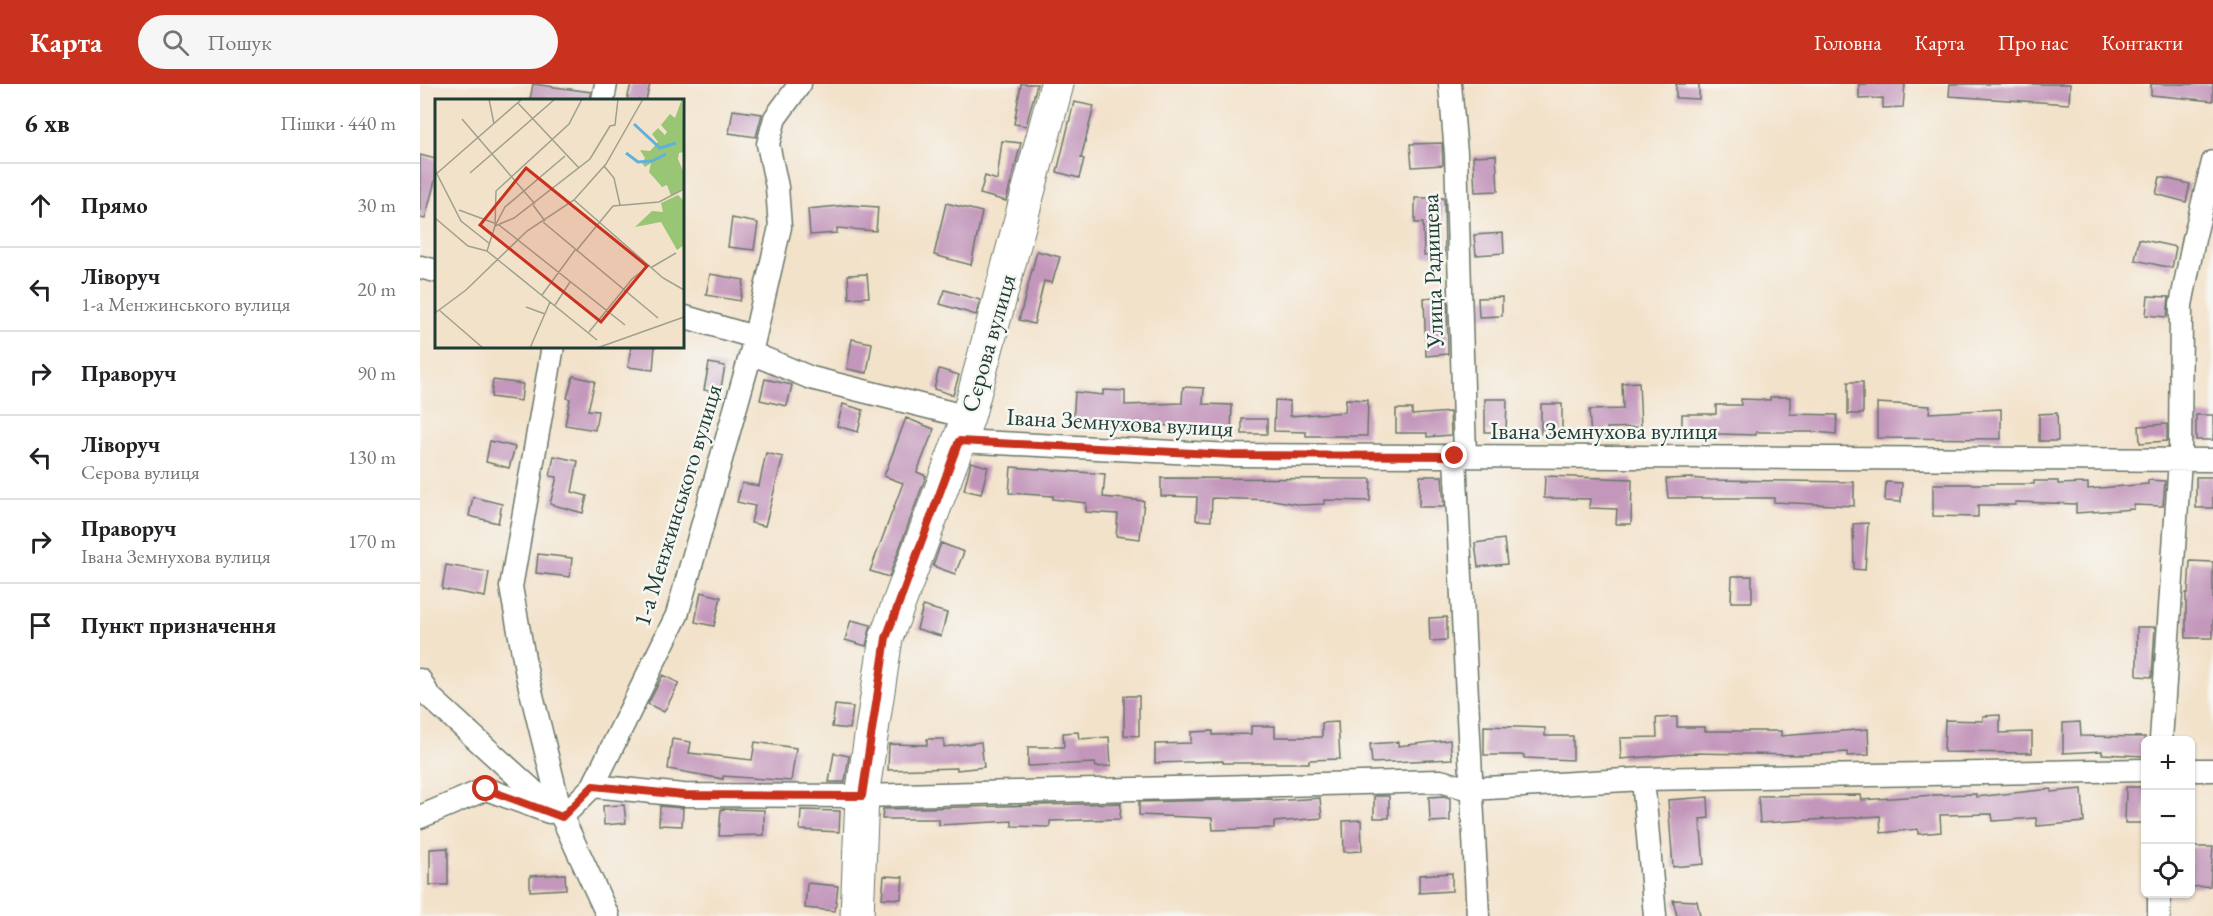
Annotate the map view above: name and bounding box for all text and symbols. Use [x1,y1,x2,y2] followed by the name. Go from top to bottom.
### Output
[138,15,558,69] search box
[30,24,102,60] text: Карта
[159,26,192,59] icon: search
[207,28,272,57] text: Пошук
[1814,29,1882,56] text: Головна
[1915,29,1965,56] text: Карта
[1998,29,2068,56] text: Про нас
[2101,29,2183,56] text: Контакти
[435,99,684,348] inset map
[24,106,70,140] text: 6 хв
[280,110,396,136] text: Пішки · 440 m
[24,189,57,222] icon: ahead
[81,191,148,220] text: Прямо
[357,192,396,218] text: 30 m
[1414,193,1450,350] street label: Улица Радищева
[81,262,160,291] text: Ліворуч
[953,270,1023,416] street label: Сєрова вулиця
[24,273,57,306] icon: left
[357,276,396,302] text: 20 m
[81,291,290,317] text: 1-а Менжинського вулиця
[24,357,57,390] icon: right
[81,359,177,388] text: Праворуч
[357,360,396,386] text: 90 m
[625,380,729,630] street label: 1-а Менжинського вулиця
[1006,401,1235,443] street label: Івана Земнухова вулиця
[1490,415,1718,446] street label: Івана Земнухова вулиця
[81,430,160,459] text: Ліворуч
[24,441,57,474] icon: left
[1441,442,1467,468] route end
[348,444,396,470] text: 130 m
[81,459,200,485] text: Сєрова вулиця
[81,514,177,543] text: Праворуч
[24,525,57,558] icon: right
[348,528,396,554] text: 170 m
[81,543,271,569] text: Івана Земнухова вулиця
[24,609,57,642] icon: arrive
[81,611,276,640] text: Пункт призначення
[2141,736,2195,898] map controls
[2141,736,2195,790] button: +
[472,775,498,801] route start
[2141,790,2195,844] button: −
[2141,844,2195,898] button: locate

